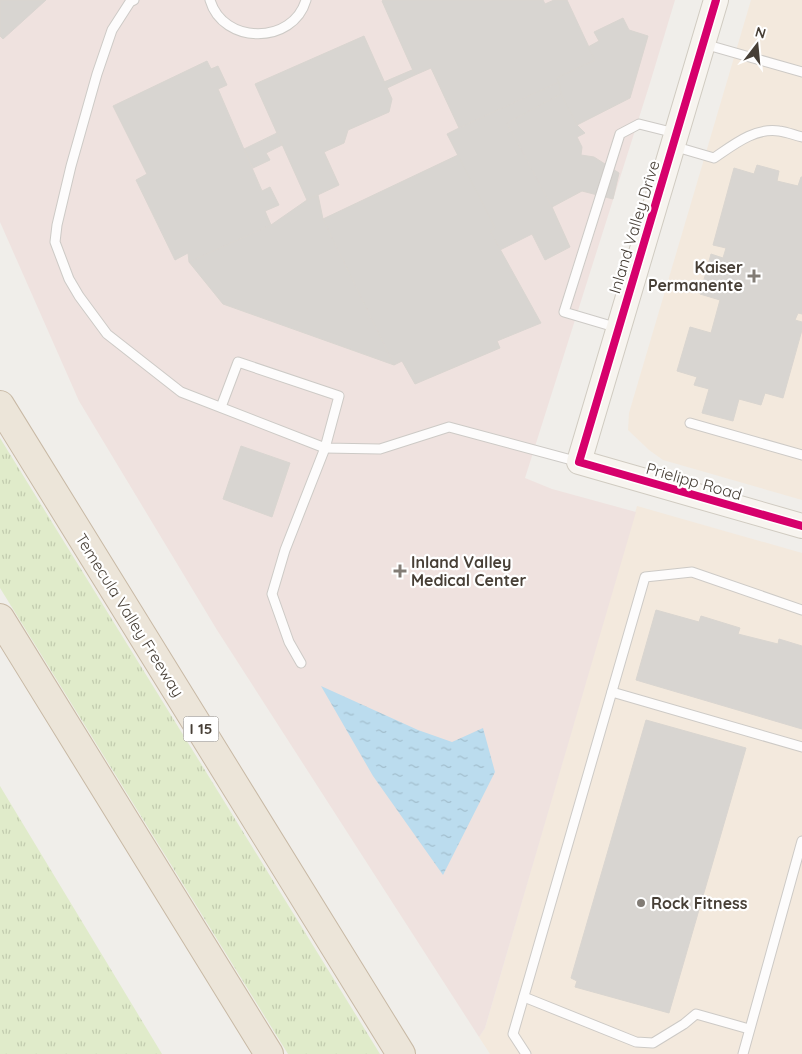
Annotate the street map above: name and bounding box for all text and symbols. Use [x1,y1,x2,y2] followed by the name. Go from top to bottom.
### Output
[732,20,782,70] north arrow
[753,22,768,43] text: N
[604,158,664,296] street label: Inland Valley Drive
[648,257,743,295] place label: Kaiser Permanente
[747,269,761,283] marker: Kaiser Permanente
[644,458,744,504] street label: Prielipp Road
[71,530,189,700] street label: Temecula Valley Freeway
[411,552,526,590] place label: Inland Valley Medical Center
[393,564,407,578] marker: Inland Valley Medical Center
[184,716,218,742] road number: I 15
[651,893,748,913] place label: Rock Fitness
[635,897,647,909] marker: Rock Fitness

